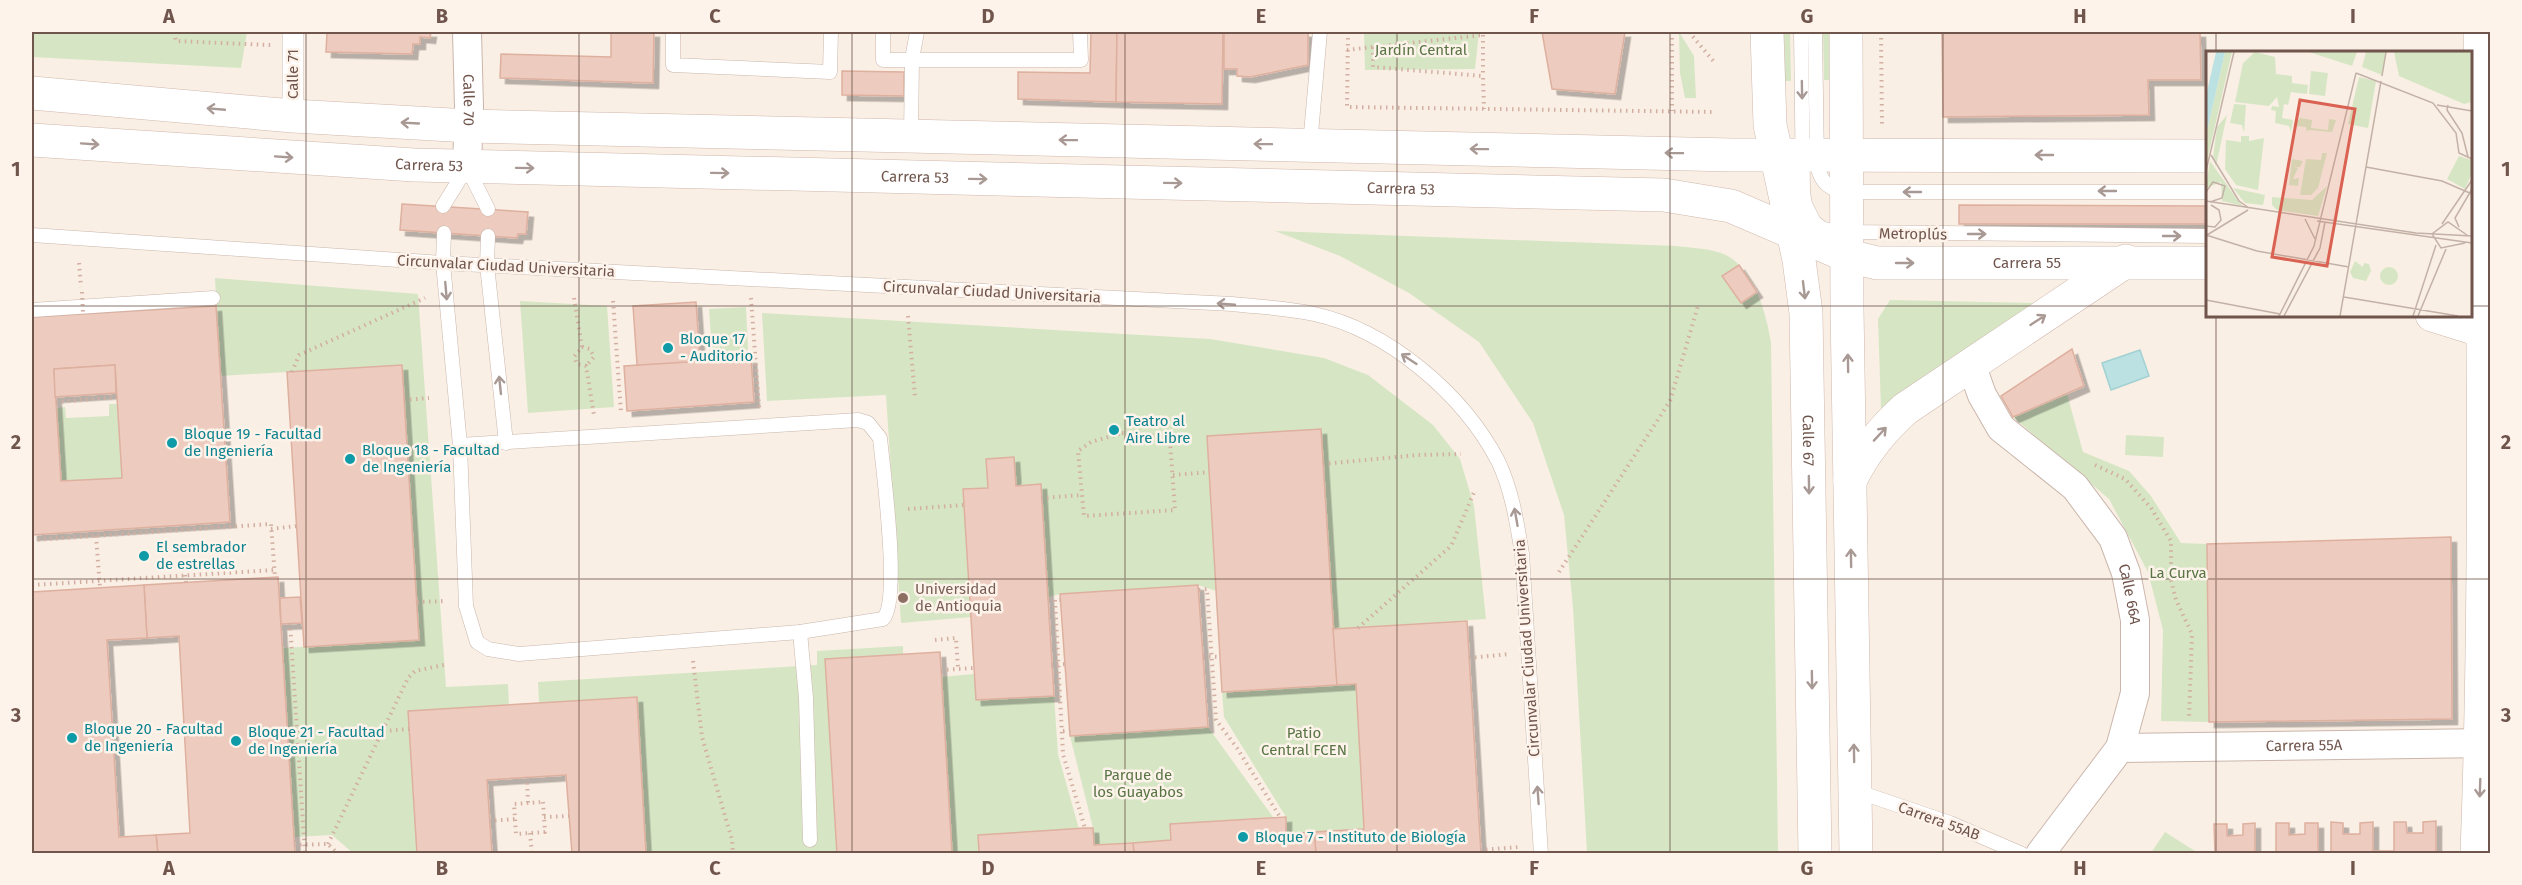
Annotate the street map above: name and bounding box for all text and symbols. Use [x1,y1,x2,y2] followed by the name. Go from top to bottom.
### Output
[162,4,176,28] text: A
[436,4,448,28] text: B
[709,4,721,28] text: C
[981,4,995,28] text: D
[1256,4,1266,28] text: E
[1529,4,1539,28] text: F
[1801,4,1813,28] text: G
[2073,4,2087,28] text: H
[2350,4,2356,28] text: I
[1375,41,1468,59] park label: Jardín Central
[284,49,302,99] street label: Calle 71
[2206,51,2471,316] inset map
[459,74,478,126] street label: Calle 70
[1796,79,1808,99] one-way arrow
[206,103,226,114] one-way arrow
[401,117,421,128] one-way arrow
[1058,134,1078,145] one-way arrow
[79,138,99,149] one-way arrow
[1253,138,1273,150] one-way arrow
[1469,143,1489,155] one-way arrow
[1664,147,1684,159] one-way arrow
[2034,149,2054,161] one-way arrow
[274,151,294,162] one-way arrow
[395,155,463,175] street label: Carrera 53
[11,157,21,181] text: 1
[2501,157,2511,181] text: 1
[515,162,535,174] one-way arrow
[710,167,730,178] one-way arrow
[881,167,949,187] street label: Carrera 53
[968,173,988,185] one-way arrow
[1163,178,1183,189] one-way arrow
[1367,179,1435,199] street label: Carrera 53
[2097,185,2117,197] one-way arrow
[1902,186,1922,198] one-way arrow
[1879,224,1947,244] street label: Metroplús
[1966,229,1986,240] one-way arrow
[2161,230,2181,242] one-way arrow
[397,251,615,281] street label: Circunvalar Ciudad Universitaria
[1993,254,2061,272] street label: Carrera 55
[1895,257,1915,269] one-way arrow
[883,277,1101,307] street label: Circunvalar Ciudad Universitaria
[1798,279,1809,299] one-way arrow
[441,281,452,301] one-way arrow
[1216,299,1236,310] one-way arrow
[2029,314,2046,326] one-way arrow
[680,330,753,365] place label: Bloque 17 - Auditorio
[661,341,675,355] marker: Bloque 17 - Auditorio
[1402,353,1418,365] one-way arrow
[1842,354,1854,374] one-way arrow
[494,375,505,395] one-way arrow
[1126,412,1190,447] place label: Teatro al Aire Libre
[1799,415,1818,467] street label: Calle 67
[1107,423,1121,437] marker: Teatro al Aire Libre
[184,425,322,460] place label: Bloque 19 - Facultad de Ingeniería
[1873,426,1887,441] one-way arrow
[11,430,21,454] text: 2
[2501,430,2511,454] text: 2
[165,436,179,450] marker: Bloque 19 - Facultad de Ingeniería
[362,441,500,476] place label: Bloque 18 - Facultad de Ingeniería
[343,452,357,466] marker: Bloque 18 - Facultad de Ingeniería
[1803,474,1815,494] one-way arrow
[1510,508,1521,528] one-way arrow
[156,538,246,573] place label: El sembrador de estrellas
[1510,539,1544,757] street label: Circunvalar Ciudad Universitaria
[137,549,151,563] marker: El sembrador de estrellas
[1845,549,1857,569] one-way arrow
[2114,561,2144,625] street label: Calle 66A
[2149,564,2207,582] park label: La Curva
[915,580,1002,615] place label: Universidad de Antioquia
[896,591,910,605] marker: Universidad de Antioquia
[1807,669,1818,689] one-way arrow
[10,703,21,727] text: 3
[2500,703,2511,727] text: 3
[84,720,223,755] place label: Bloque 20 - Facultad de Ingeniería
[248,723,385,758] place label: Bloque 21 - Facultad de Ingeniería
[1261,724,1347,759] park label: Patio Central FCEN
[65,731,79,745] marker: Bloque 20 - Facultad de Ingeniería
[229,734,243,748] marker: Bloque 21 - Facultad de Ingeniería
[2265,736,2343,755] street label: Carrera 55A
[1849,744,1860,764] one-way arrow
[1093,766,1183,801] park label: Parque de los Guayabos
[2474,777,2485,797] one-way arrow
[1532,786,1543,806] one-way arrow
[1896,798,1982,844] street label: Carrera 55AB
[1255,828,1466,846] place label: Bloque 7 - Instituto de Biología
[1236,830,1250,844] marker: Bloque 7 - Instituto de Biología
[162,856,176,880] text: A
[436,856,448,880] text: B
[709,856,721,880] text: C
[981,856,995,880] text: D
[1256,856,1266,880] text: E
[1529,856,1539,880] text: F
[1801,856,1813,880] text: G
[2073,856,2087,880] text: H
[2350,856,2356,880] text: I

